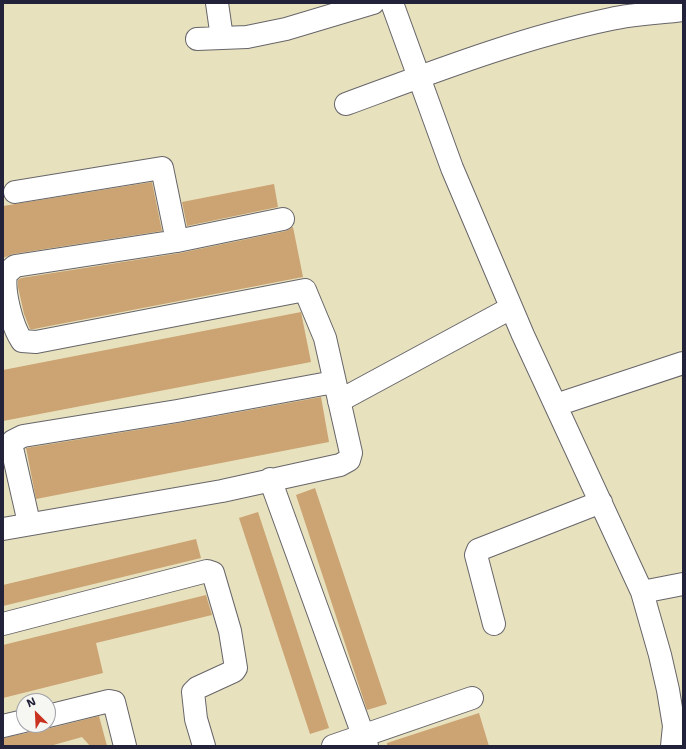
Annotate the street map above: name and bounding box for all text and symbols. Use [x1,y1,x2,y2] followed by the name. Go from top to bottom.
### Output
[16,693,56,733] north arrow
[24,694,38,711] text: N

